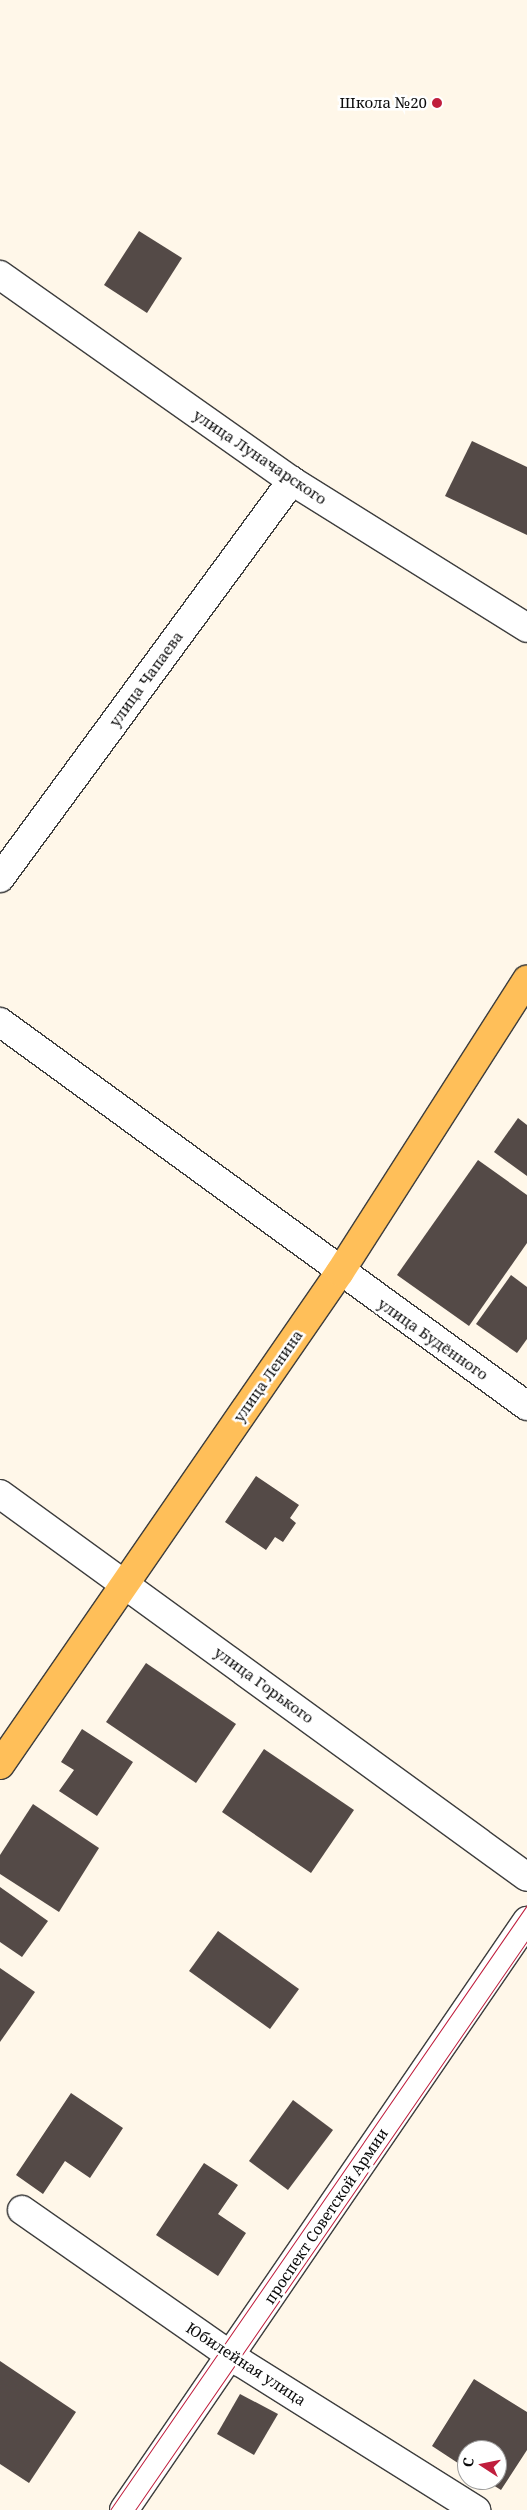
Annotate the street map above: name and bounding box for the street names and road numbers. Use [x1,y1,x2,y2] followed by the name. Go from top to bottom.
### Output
[190,406,330,508] street label: улица Луначарского
[105,628,187,730] street label: улица Чапаева
[375,1294,491,1384] street label: улица Будённого
[230,1327,306,1425] street label: улица Ленина
[211,1643,317,1727] street label: улица Горького
[260,2125,392,2307] street label: проспект Советской Армии
[183,2319,309,2409] street label: Юбилейная улица

